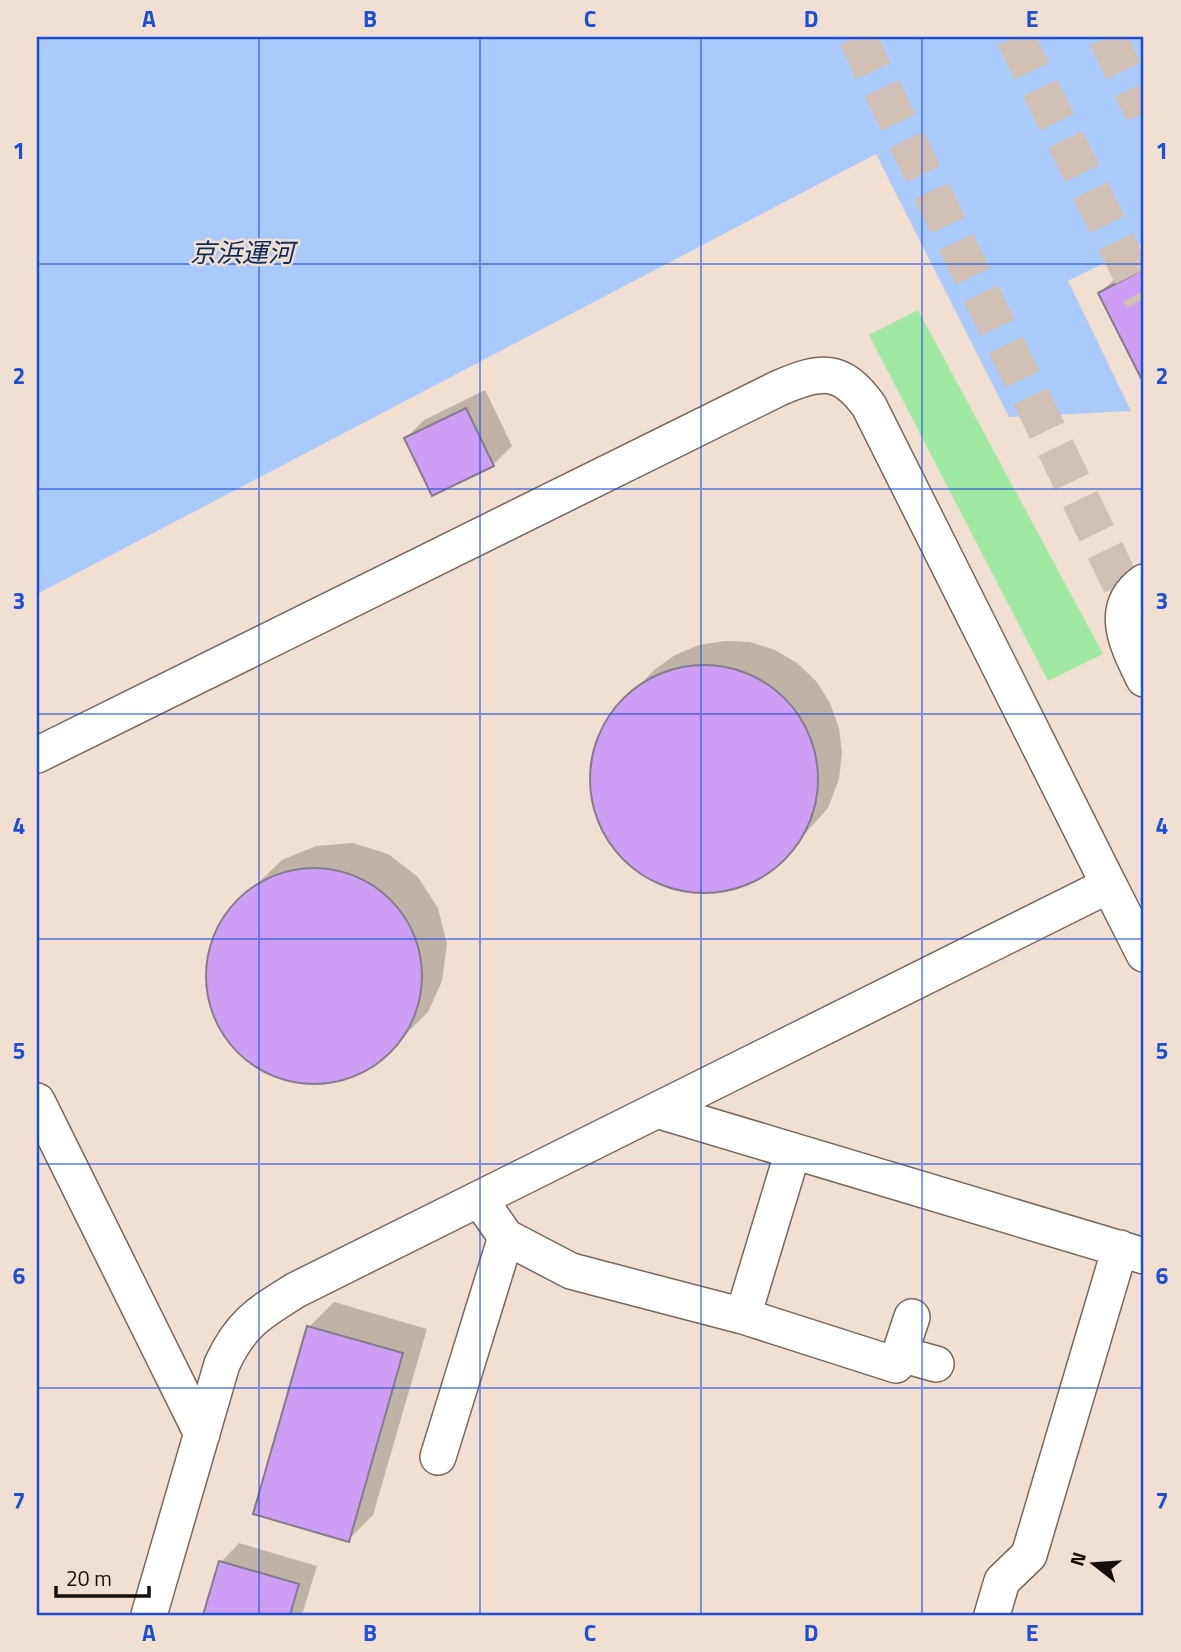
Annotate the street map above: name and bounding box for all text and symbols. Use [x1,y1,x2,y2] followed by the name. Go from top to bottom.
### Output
[142,1,156,36] text: A
[363,1,377,36] text: B
[584,1,596,36] text: C
[804,1,818,36] text: D
[1026,1,1038,36] text: E
[13,133,25,168] text: 1
[1156,133,1168,168] text: 1
[190,233,299,272] water label: 京浜運河
[13,358,25,393] text: 2
[1156,358,1168,393] text: 2
[13,583,25,618] text: 3
[1156,583,1168,618] text: 3
[13,808,25,843] text: 4
[1156,808,1168,843] text: 4
[13,1033,25,1068] text: 5
[1156,1033,1168,1068] text: 5
[13,1258,26,1293] text: 6
[1156,1258,1169,1293] text: 6
[13,1483,25,1518] text: 7
[1156,1483,1168,1518] text: 7
[1058,1530,1128,1600] north arrow
[1061,1548,1093,1569] text: N
[56,1554,149,1598] scale bar
[66,1562,112,1594] text: 20 m
[142,1615,156,1650] text: A
[363,1615,377,1650] text: B
[584,1615,596,1650] text: C
[804,1615,818,1650] text: D
[1026,1615,1038,1650] text: E

